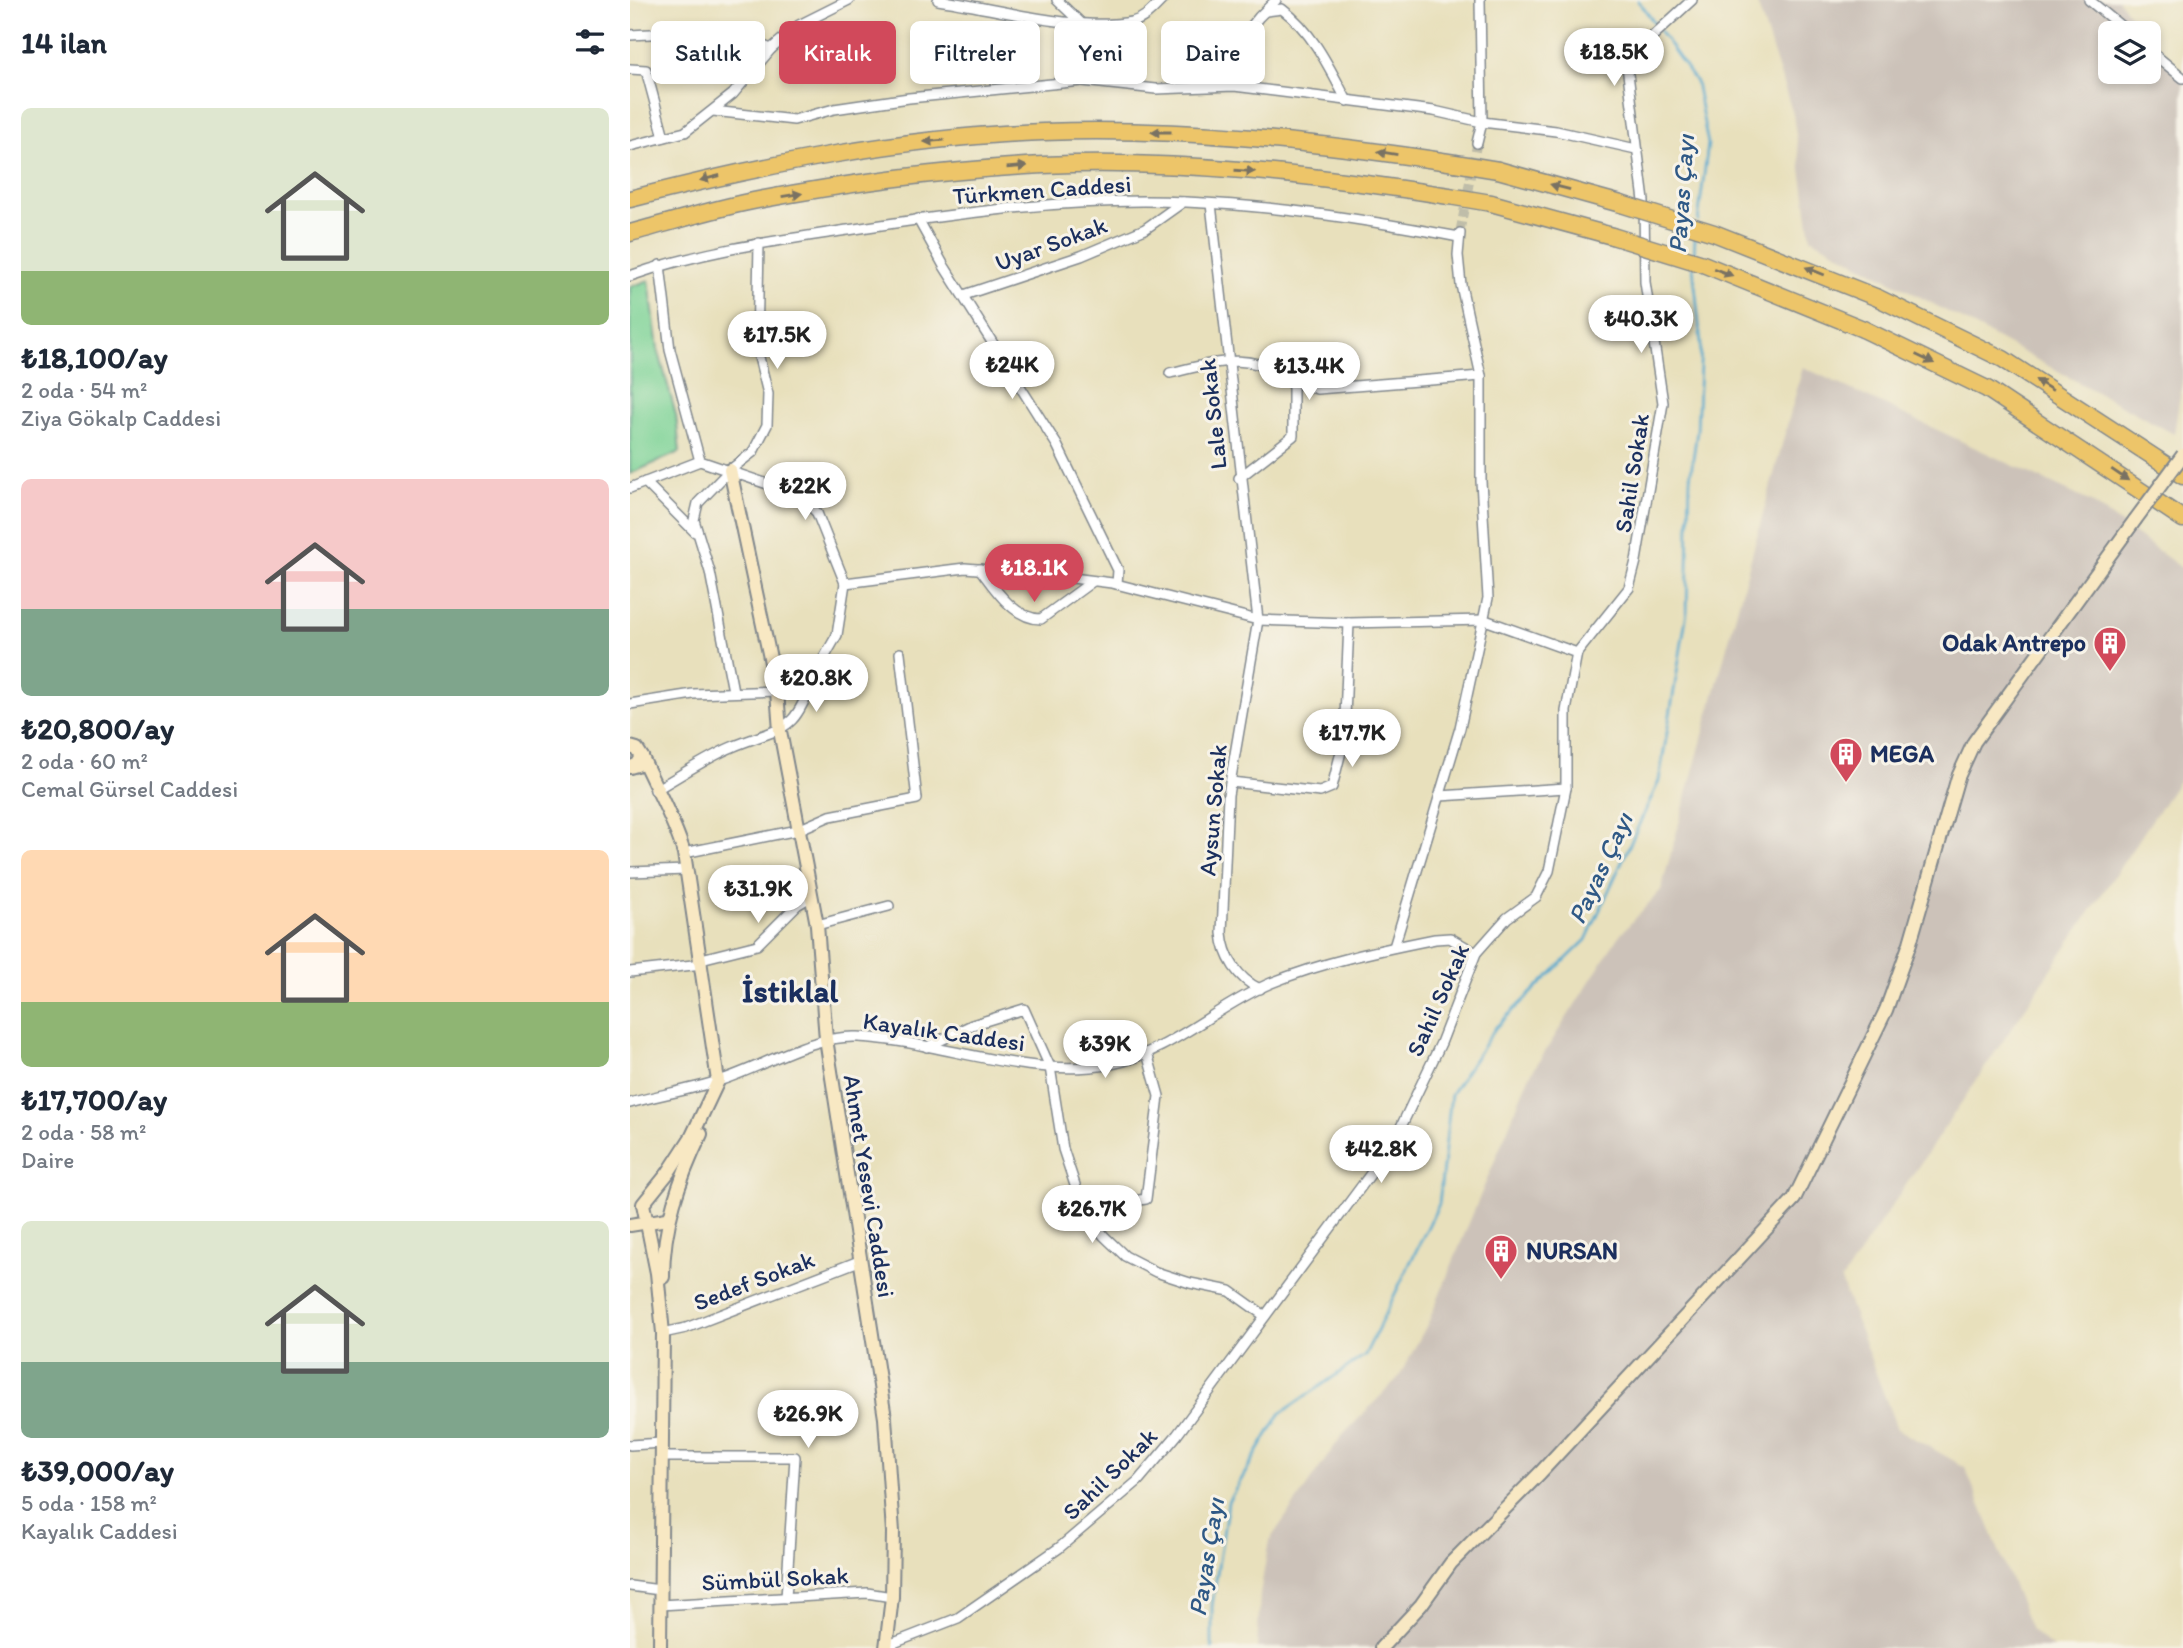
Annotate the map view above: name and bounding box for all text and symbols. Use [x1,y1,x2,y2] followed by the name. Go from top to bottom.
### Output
[651,21,765,84] chip: Satılık
[779,21,896,84] chip: Kiralık
[910,21,1040,84] chip: Filtreler
[1054,21,1147,84] chip: Yeni
[1161,21,1265,84] chip: Daire
[2098,21,2161,84] map controls
[2098,21,2161,84] button: layers
[571,23,609,61] icon: filters
[21,24,107,61] text: 14 ilan
[1557,28,1671,88] pin: ₺18.5K
[1580,37,1648,65] text: ₺18.5K
[1150,126,1172,138] one-way arrow
[1661,132,1701,254] water label: Payas Çayı
[922,136,944,147] one-way arrow
[1376,147,1398,158] one-way arrow
[252,153,378,279] icon: home
[1007,161,1029,172] one-way arrow
[1234,165,1256,176] one-way arrow
[952,169,1132,210] street label: Türkmen Caddesi
[698,173,720,184] one-way arrow
[1548,181,1570,192] one-way arrow
[781,189,803,200] one-way arrow
[991,210,1111,277] street label: Uyar Sokak
[1805,266,1826,277] one-way arrow
[1713,267,1734,278] one-way arrow
[1584,296,1698,355] pin: ₺40.3K
[1604,304,1678,332] text: ₺40.3K
[720,312,834,371] pin: ₺17.5K
[744,320,810,348] text: ₺17.5K
[21,339,168,376] text: ₺18,100/ay
[971,342,1053,401] pin: ₺24K
[1252,342,1366,402] pin: ₺13.4K
[986,350,1039,378] text: ₺24K
[1274,351,1344,379] text: ₺13.4K
[1915,353,1935,364] one-way arrow
[1192,357,1233,471] street label: Lale Sokak
[21,376,148,404] text: 2 oda · 54 m²
[2035,378,2054,391] one-way arrow
[21,404,221,432] text: Ziya Gökalp Caddesi
[1608,411,1655,535] street label: Sahil Sokak
[764,462,846,522] pin: ₺22K
[2110,468,2130,481] one-way arrow
[779,471,831,499] text: ₺22K
[252,524,378,650] icon: home
[977,544,1091,604] pin: ₺18.1K
[1001,553,1067,581] text: ₺18.1K
[2091,624,2129,673] building icon: Odak Antrepo
[1942,628,2086,658] place label: Odak Antrepo
[759,654,873,714] pin: ₺20.8K
[780,663,852,691] text: ₺20.8K
[21,710,174,747] text: ₺20,800/ay
[1295,710,1409,769] pin: ₺17.7K
[1319,718,1385,746] text: ₺17.7K
[1827,735,1865,784] building icon: MEGA
[1870,739,1935,768] place label: MEGA
[1192,743,1233,877] street label: Aysun Sokak
[21,747,148,775] text: 2 oda · 60 m²
[21,775,238,803] text: Cemal Gürsel Caddesi
[1560,806,1640,929] water label: Payas Çayı
[701,866,815,925] pin: ₺31.9K
[724,874,792,902] text: ₺31.9K
[252,895,378,1021] icon: home
[1400,938,1475,1061] street label: Sahil Sokak
[742,972,839,1010] district label: İstiklal
[861,1006,1027,1057] street label: Kayalık Caddesi
[1064,1020,1146,1080] pin: ₺39K
[1079,1029,1131,1057] text: ₺39K
[838,1072,901,1299] street label: Ahmet Yesevi Caddesi
[21,1081,167,1118] text: ₺17,700/ay
[21,1118,146,1146] text: 2 oda · 58 m²
[1324,1126,1438,1185] pin: ₺42.8K
[1345,1134,1417,1162] text: ₺42.8K
[21,1146,74,1174] text: Daire
[1035,1186,1149,1245] pin: ₺26.7K
[1058,1194,1126,1222] text: ₺26.7K
[1482,1232,1520,1281] building icon: NURSAN
[1526,1236,1618,1265] place label: NURSAN
[689,1244,819,1317] street label: Sedef Sokak
[252,1266,378,1392] icon: home
[751,1390,865,1450] pin: ₺26.9K
[773,1399,843,1427] text: ₺26.9K
[1056,1421,1163,1526] street label: Sahil Sokak
[21,1452,174,1489] text: ₺39,000/ay
[21,1489,157,1517] text: 5 oda · 158 m²
[1181,1494,1231,1618] water label: Payas Çayı
[21,1517,178,1545] text: Kayalık Caddesi
[701,1560,849,1597] street label: Sümbül Sokak

